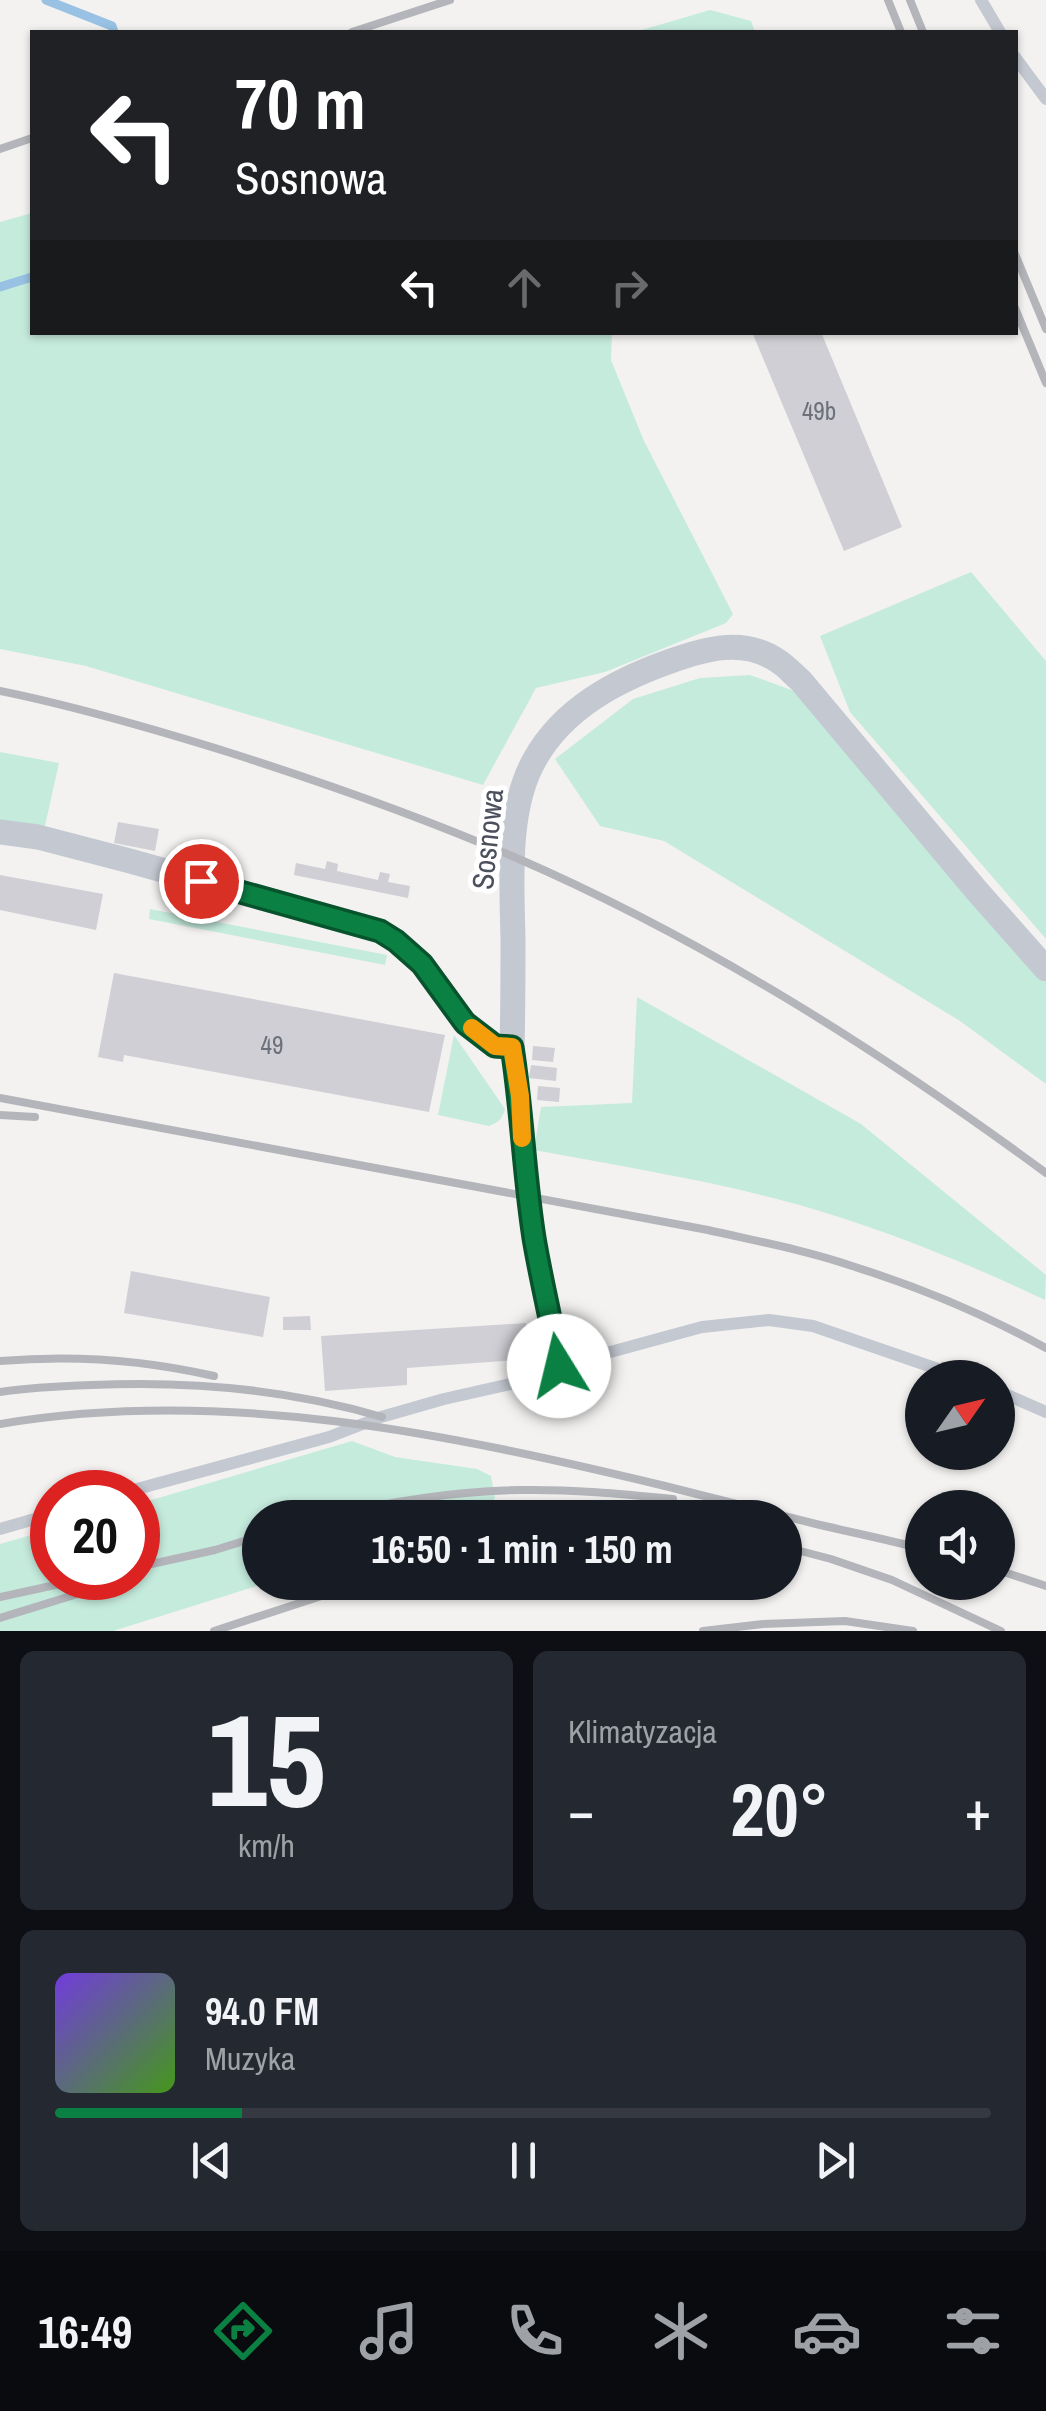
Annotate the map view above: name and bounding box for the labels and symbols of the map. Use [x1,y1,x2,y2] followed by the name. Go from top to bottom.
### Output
[802,394,836,428] house number: 49b
[462,786,512,891] street label: Sosnowa
[159,839,244,924] pin
[261,1028,283,1062] house number: 49
[507,1314,611,1418] position arrow
[905,1360,1015,1470] north arrow
[30,1470,160,1600] speed limit sign: 20

